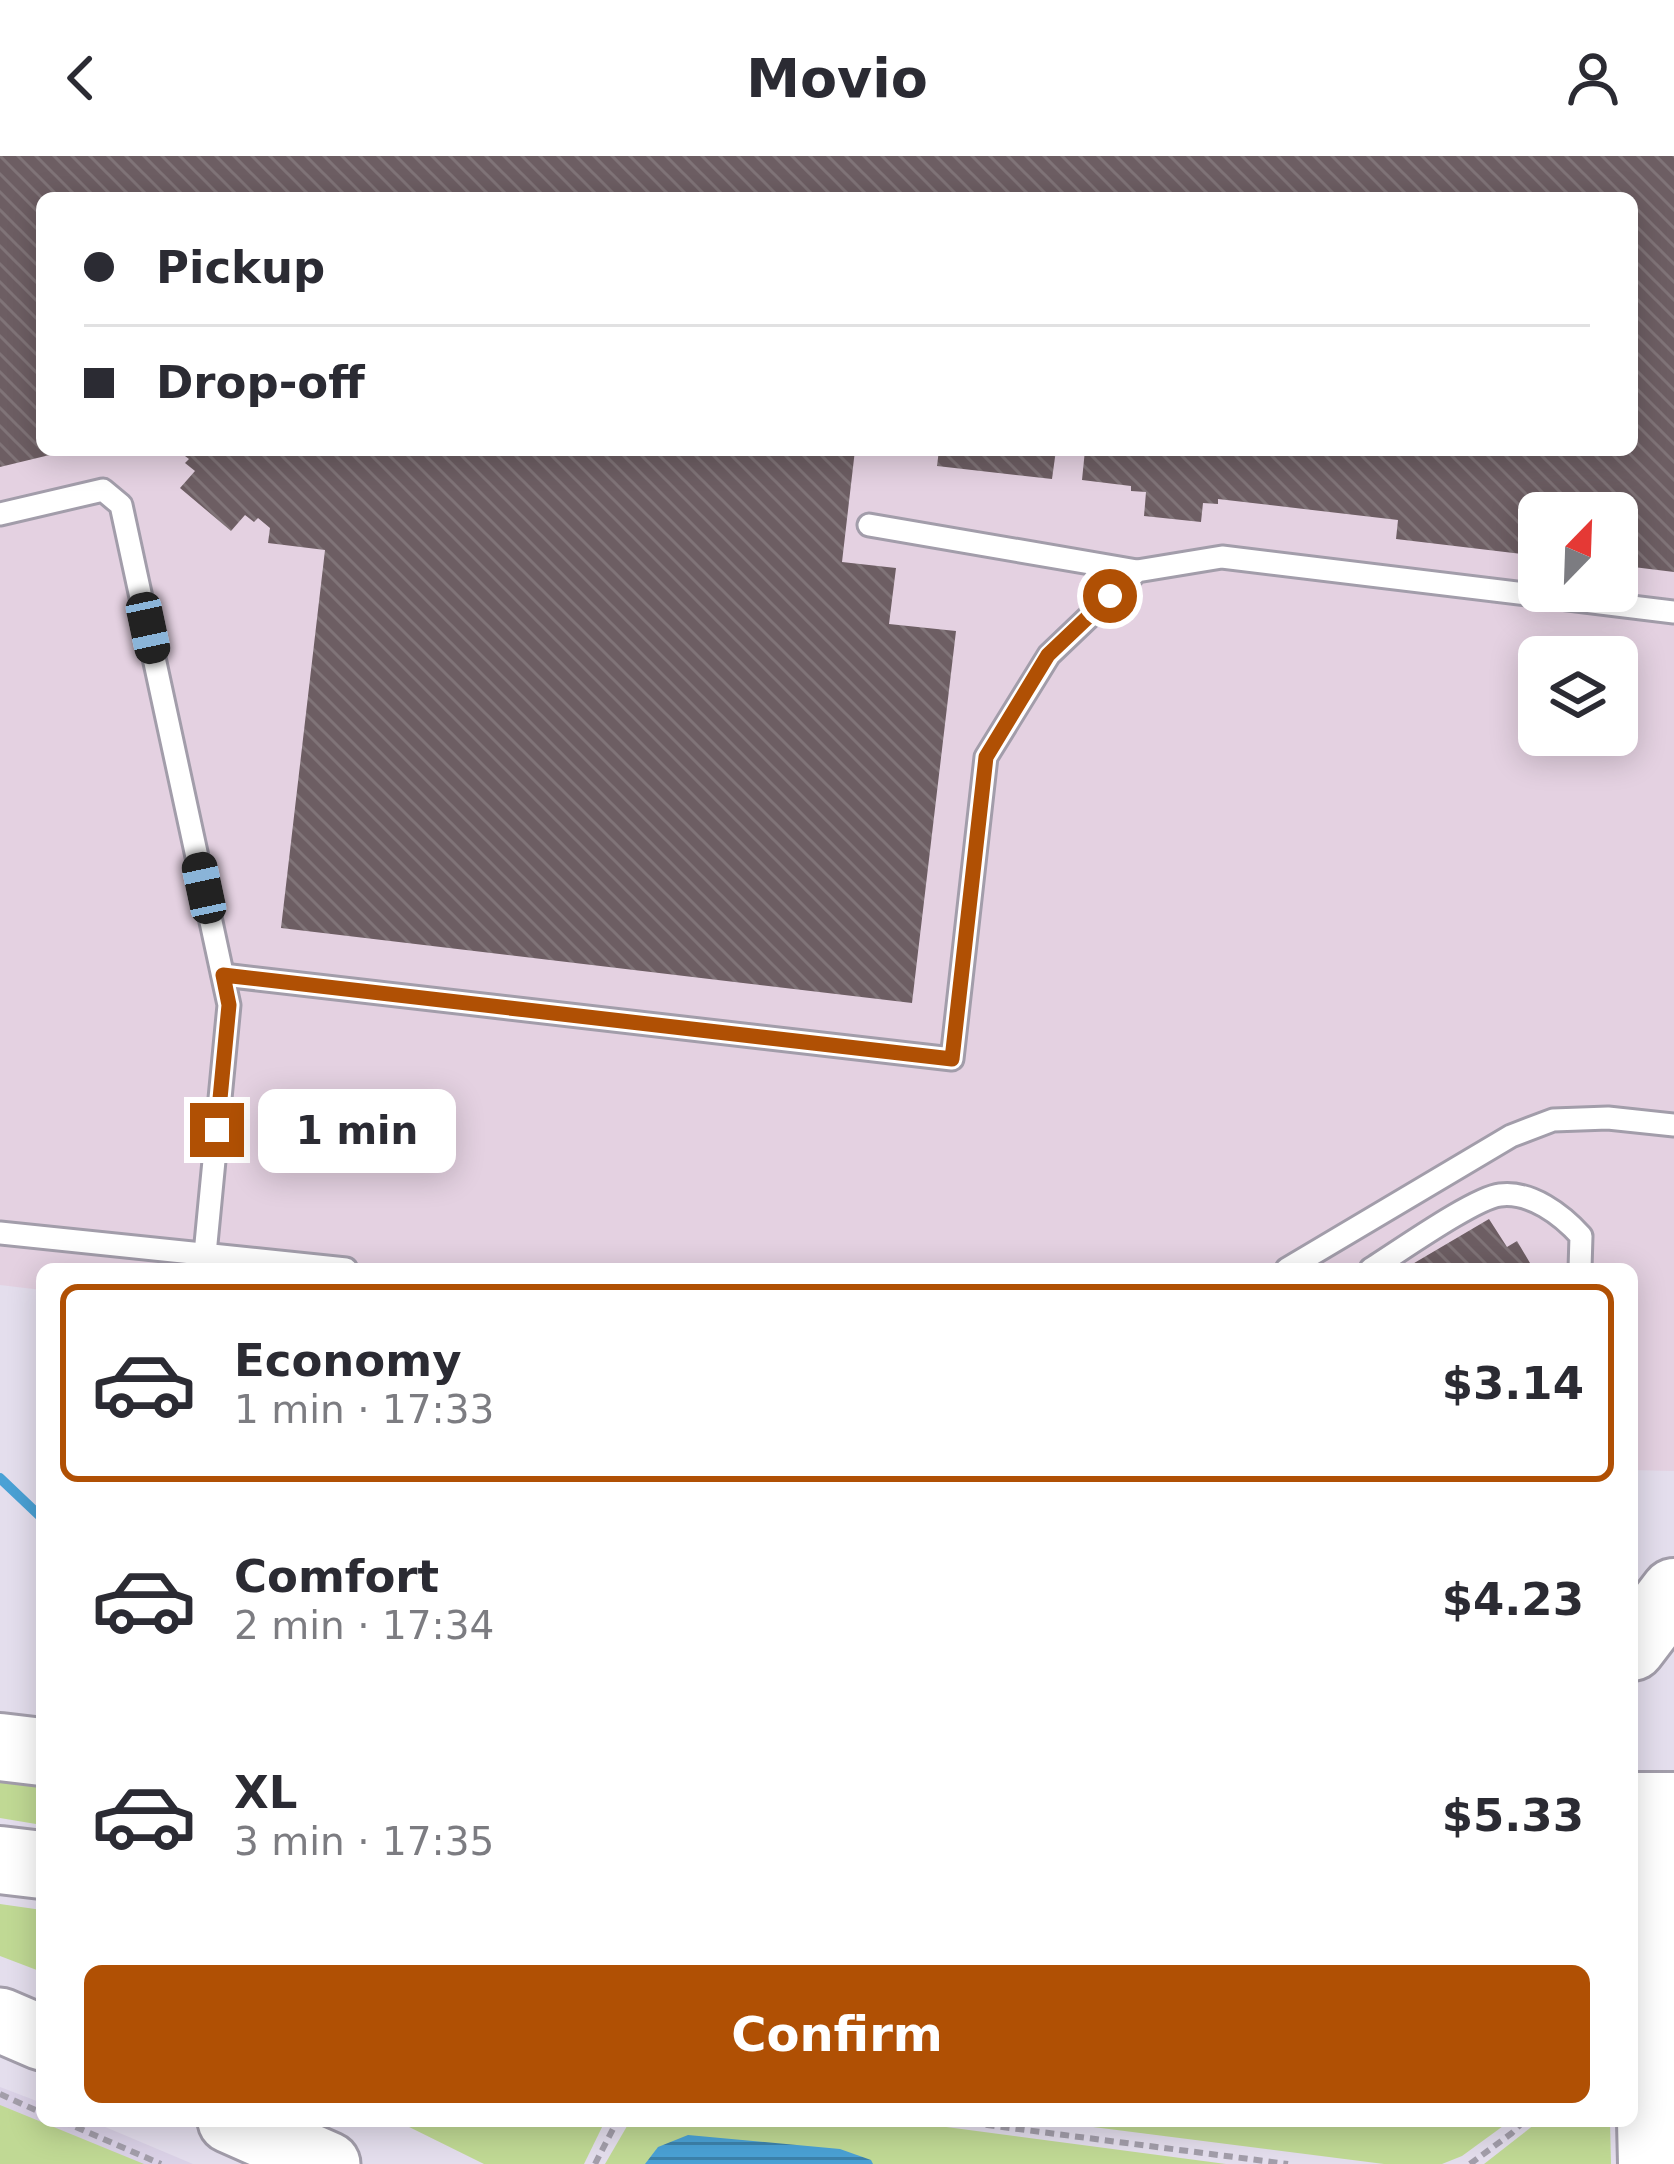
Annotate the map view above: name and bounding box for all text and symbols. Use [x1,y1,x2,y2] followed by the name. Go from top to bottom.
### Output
[48,45,114,111] icon: back
[1560,45,1626,111] icon: person
[746,47,928,110] text: Movio
[156,241,325,294] text: Pickup
[156,356,365,409] text: Drop-off
[1518,492,1638,612] north arrow
[1518,492,1638,756] map controls
[1083,569,1137,623] route start
[123,589,173,667] car
[1518,636,1638,756] button: layers
[179,849,229,927] car
[259,1088,457,1172] callout: 1 min
[190,1103,244,1157] route end
[296,1108,418,1153] text: 1 min
[90,1329,198,1437] icon: car
[234,1334,462,1387] text: Economy
[1442,1357,1584,1410] text: $3.14
[234,1387,494,1432] text: 1 min · 17:33
[90,1545,198,1653] icon: car
[234,1550,439,1603] text: Comfort
[1442,1573,1584,1626] text: $4.23
[234,1603,494,1648] text: 2 min · 17:34
[90,1761,198,1869] icon: car
[234,1766,297,1819] text: XL
[1442,1789,1584,1842] text: $5.33
[234,1819,494,1864] text: 3 min · 17:35
[84,1965,1590,2103] button: Confirm

